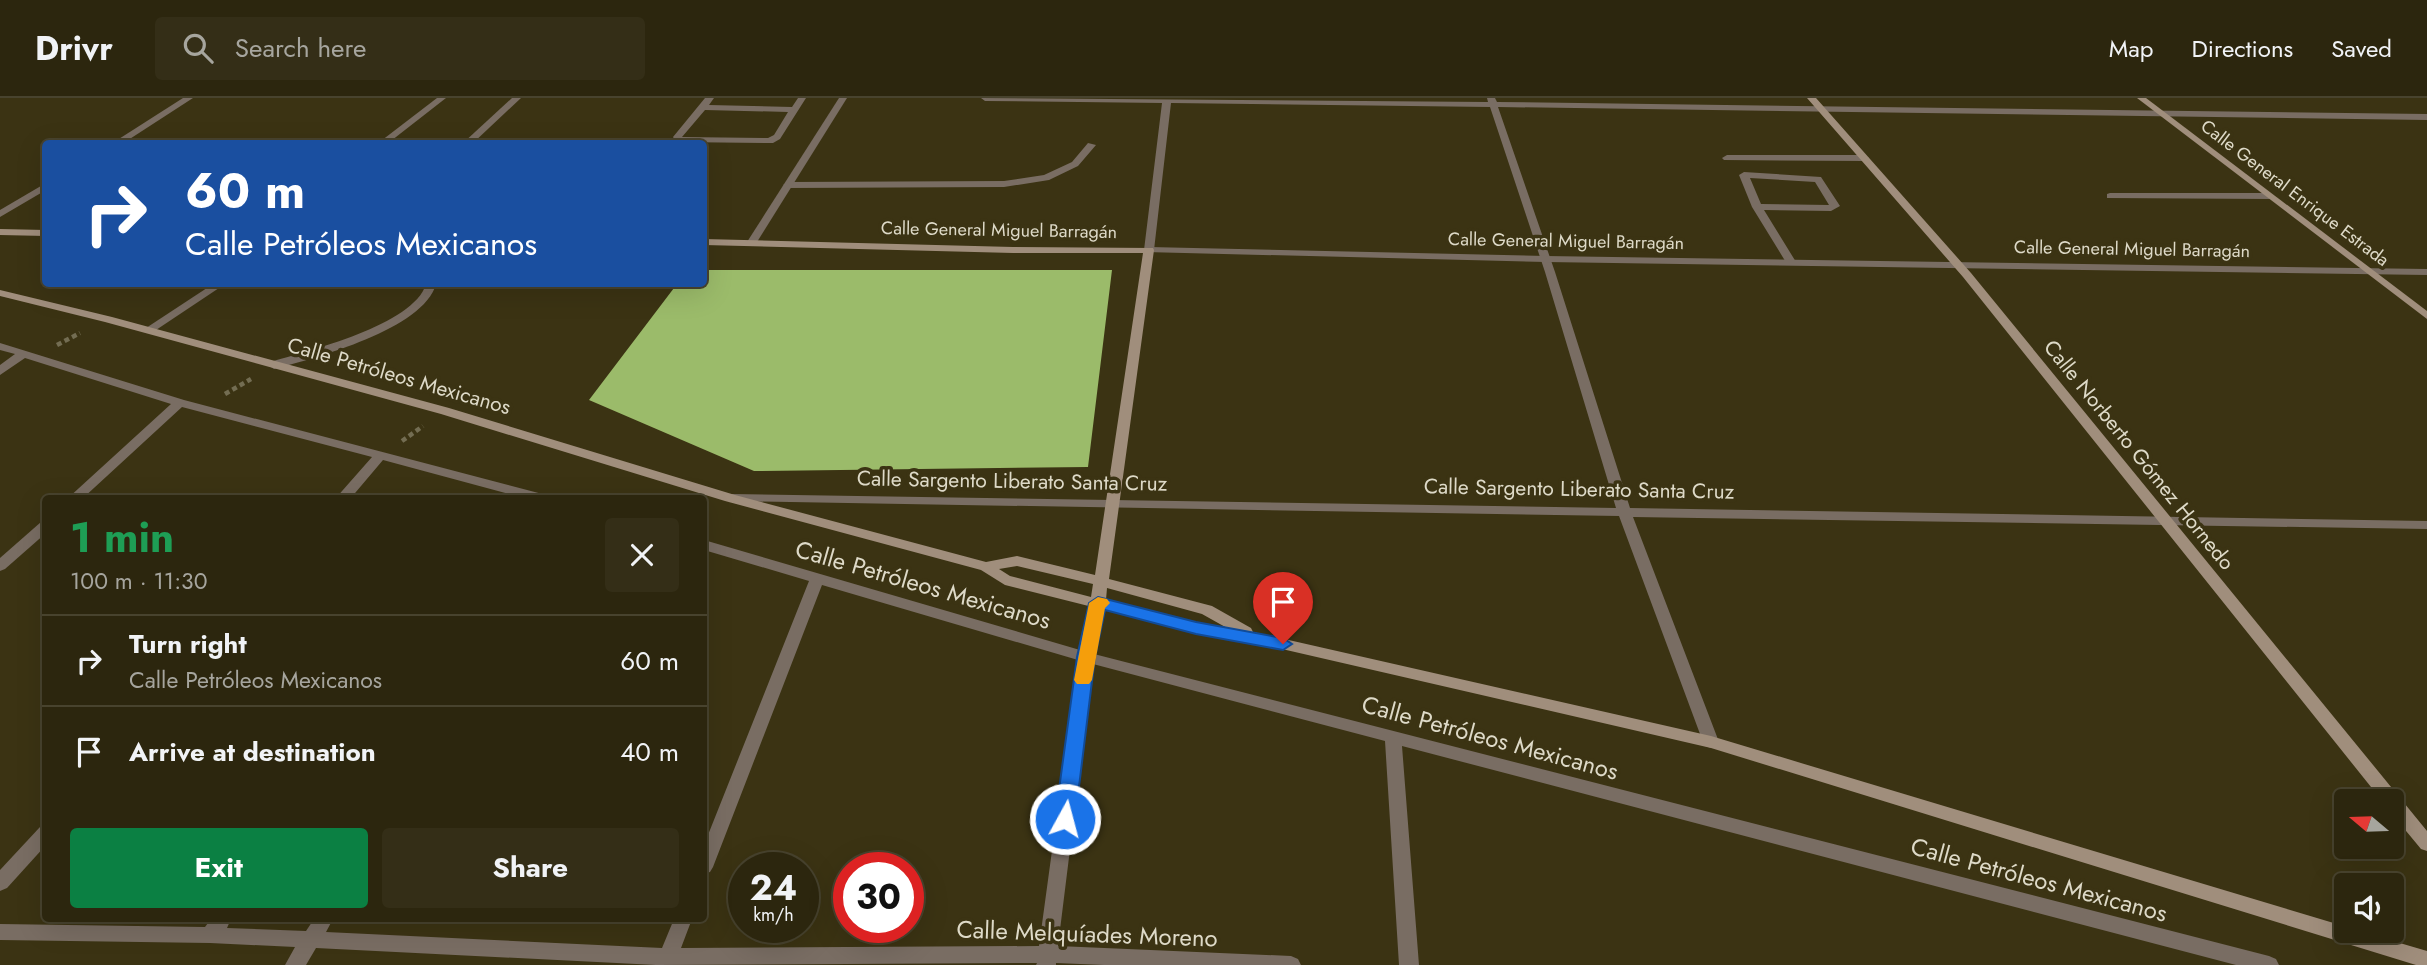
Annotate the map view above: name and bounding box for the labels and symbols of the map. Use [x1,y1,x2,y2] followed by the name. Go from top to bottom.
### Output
[2195,113,2395,273] street label: Calle General Enrique Estrada
[881,215,1117,245] street label: Calle General Miguel Barragán
[1448,226,1684,256] street label: Calle General Miguel Barragán
[2014,234,2250,264] street label: Calle General Miguel Barragán
[284,330,514,422] street label: Calle Petróleos Mexicanos
[2037,333,2241,577] street label: Calle Norberto Gómez Hornedo
[856,463,1168,499] street label: Calle Sargento Liberato Santa Cruz
[1423,471,1735,507] street label: Calle Sargento Liberato Santa Cruz
[791,531,1055,638] street label: Calle Petróleos Mexicanos
[1253,572,1313,644] pin
[1358,686,1622,789] street label: Calle Petróleos Mexicanos
[1028,782,1102,856] position arrow
[2334,789,2404,859] north arrow
[1907,828,2171,931] street label: Calle Petróleos Mexicanos
[833,852,924,943] speed limit sign: 30
[956,911,1218,956] street label: Calle Melquíades Moreno

